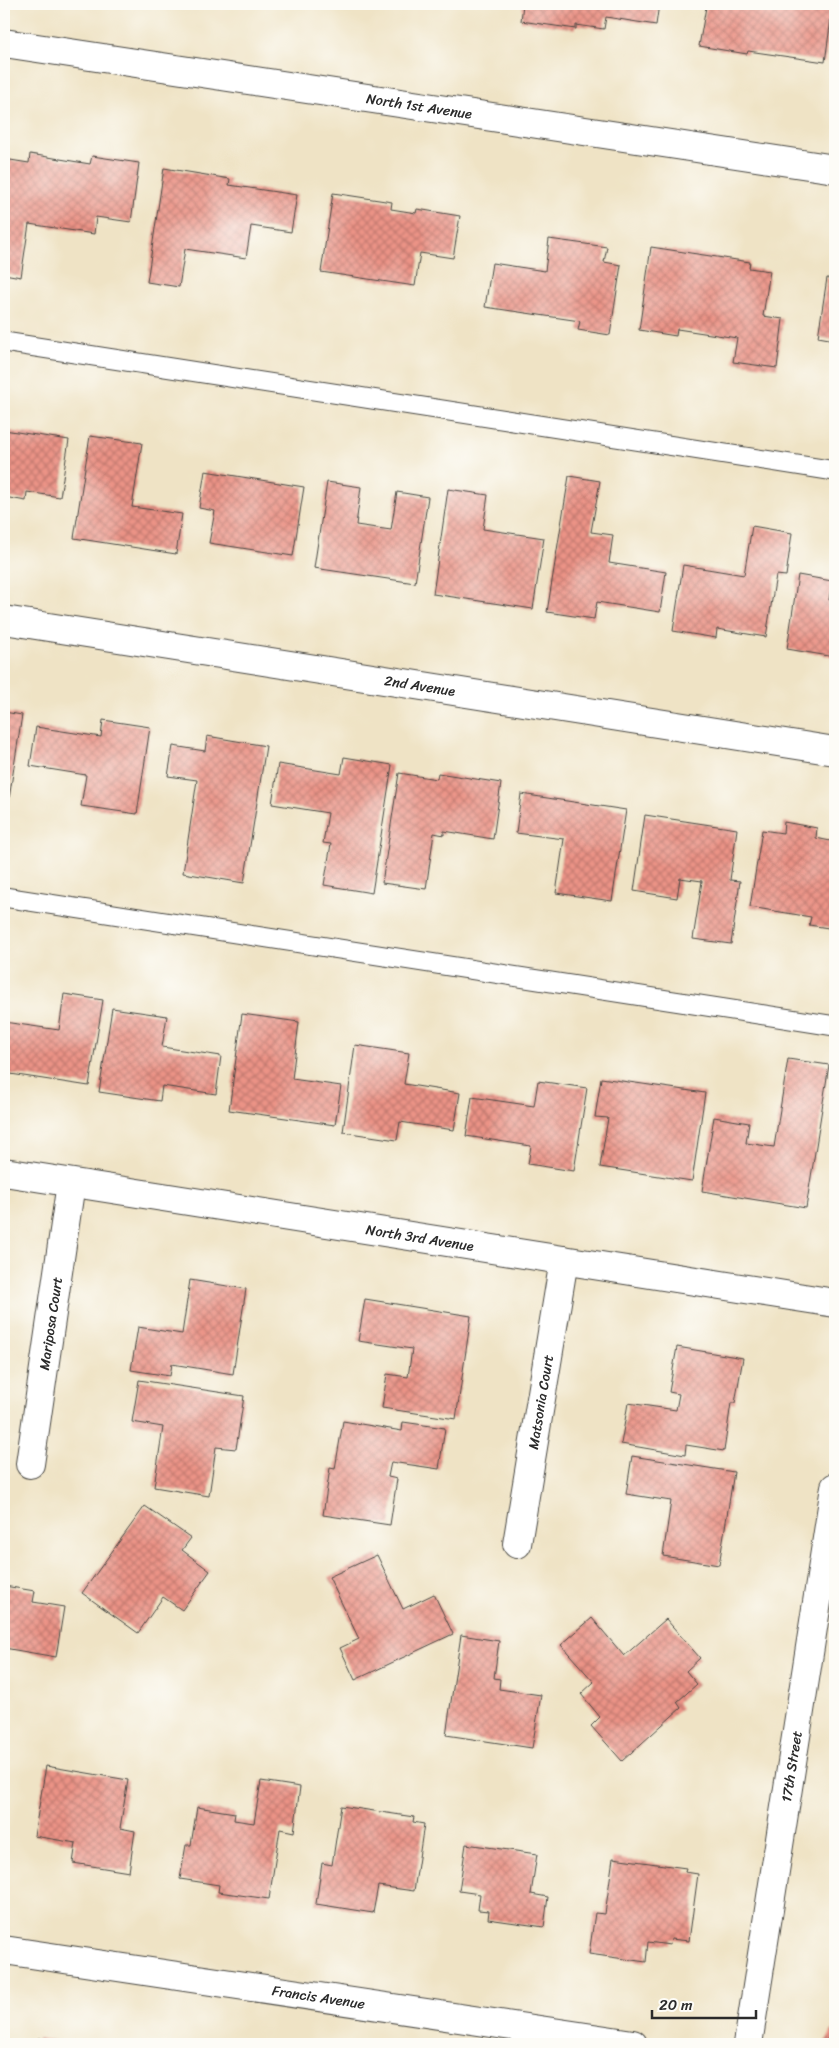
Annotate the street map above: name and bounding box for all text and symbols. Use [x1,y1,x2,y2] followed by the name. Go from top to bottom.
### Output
[365,86,474,127] street label: North 1st Avenue
[383,668,457,704] street label: 2nd Avenue
[364,1217,476,1259] street label: North 3rd Avenue
[32,1275,70,1372] street label: Mariposa Court
[521,1353,561,1451] street label: Matsonia Court
[774,1729,810,1804] street label: 17th Street
[270,1978,367,2017] street label: Francis Avenue
[652,1988,755,2020] scale bar
[659,1992,693,2018] text: 20 m

